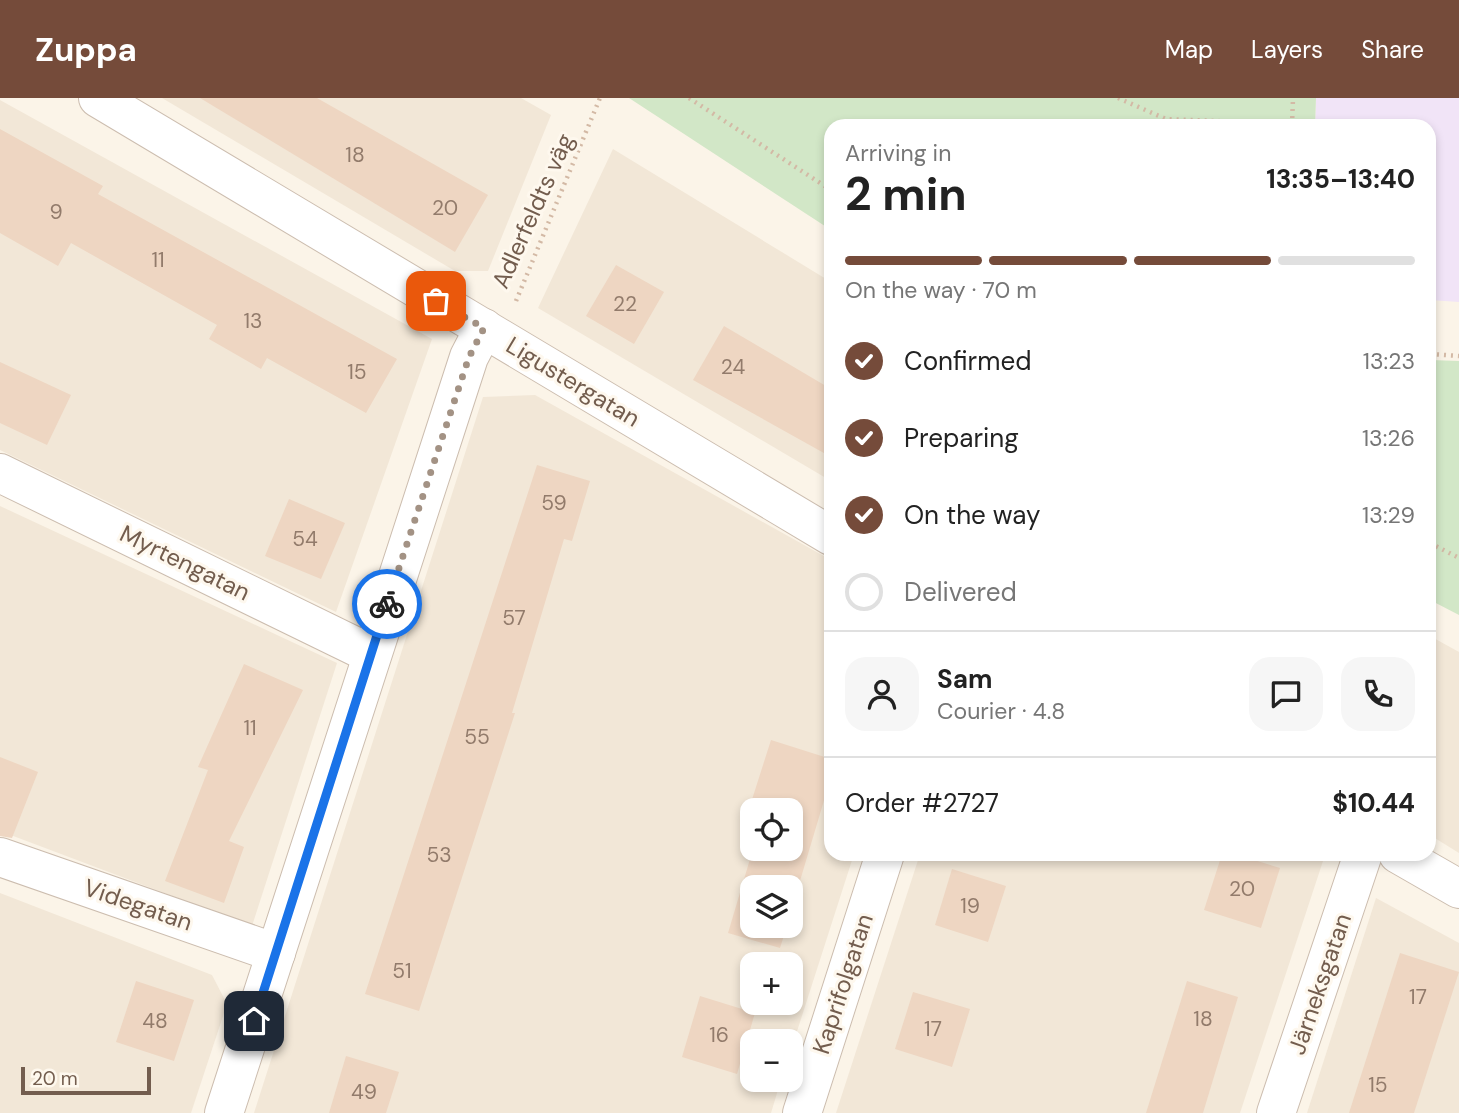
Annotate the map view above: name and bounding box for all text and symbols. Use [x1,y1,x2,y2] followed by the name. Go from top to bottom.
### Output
[35,28,137,71] text: Zuppa
[1165,34,1213,65] text: Map
[1251,34,1323,65] text: Layers
[1361,34,1424,65] text: Share
[485,129,581,293] street label: Adlerfeldts väg
[845,138,951,168] text: Arriving in
[345,141,365,169] house number: 18
[1266,162,1415,196] text: 13:35–13:40
[845,164,967,224] text: 2 min
[432,194,458,222] house number: 20
[49,198,63,226] house number: 9
[151,246,165,274] house number: 11
[406,271,466,331] pin
[845,275,1037,305] text: On the way · 70 m
[417,282,455,320] icon: bag
[613,290,637,318] house number: 22
[244,307,262,335] house number: 13
[501,329,646,434] street label: Ligustergatan
[845,342,883,380] icon: check
[904,344,1031,378] text: Confirmed
[1363,346,1415,376] text: 13:23
[721,353,745,381] house number: 24
[347,358,367,386] house number: 15
[845,419,883,457] icon: check
[904,421,1019,455] text: Preparing
[1362,423,1415,453] text: 13:26
[541,489,567,517] house number: 59
[845,496,883,534] icon: check
[904,498,1040,532] text: On the way
[1362,500,1415,530] text: 13:29
[115,518,255,607] street label: Myrtengatan
[292,525,318,553] house number: 54
[352,569,422,639] courier
[904,575,1017,609] text: Delivered
[368,585,406,623] icon: bike
[502,604,526,632] house number: 57
[845,657,919,731] button: person
[1249,657,1323,731] button: chat
[1341,657,1415,731] button: phone
[937,662,992,696] text: Sam
[937,696,1065,726] text: Courier · 4.8
[243,714,257,742] house number: 11
[464,723,490,751] house number: 55
[845,786,999,820] text: Order #2727
[1332,786,1415,820] text: $10.44
[740,798,803,1092] map controls
[740,798,803,861] button: locate
[426,841,452,869] house number: 53
[80,872,197,938] street label: Videgatan
[740,875,803,938] button: layers
[1229,875,1255,903] house number: 20
[960,892,980,920] house number: 19
[1281,909,1358,1058] street label: Järneksgatan
[805,910,880,1058] street label: Kaprifolgatan
[740,952,803,1015] button: +
[392,957,412,985] house number: 51
[1409,983,1427,1011] house number: 17
[224,991,284,1051] pin
[235,1002,273,1040] icon: home
[1193,1005,1213,1033] house number: 18
[142,1007,168,1035] house number: 48
[924,1015,942,1043] house number: 17
[709,1021,729,1049] house number: 16
[740,1029,803,1092] button: −
[21,1064,150,1096] scale bar
[32,1066,78,1091] text: 20 m
[1368,1071,1388,1099] house number: 15
[351,1078,377,1106] house number: 49

